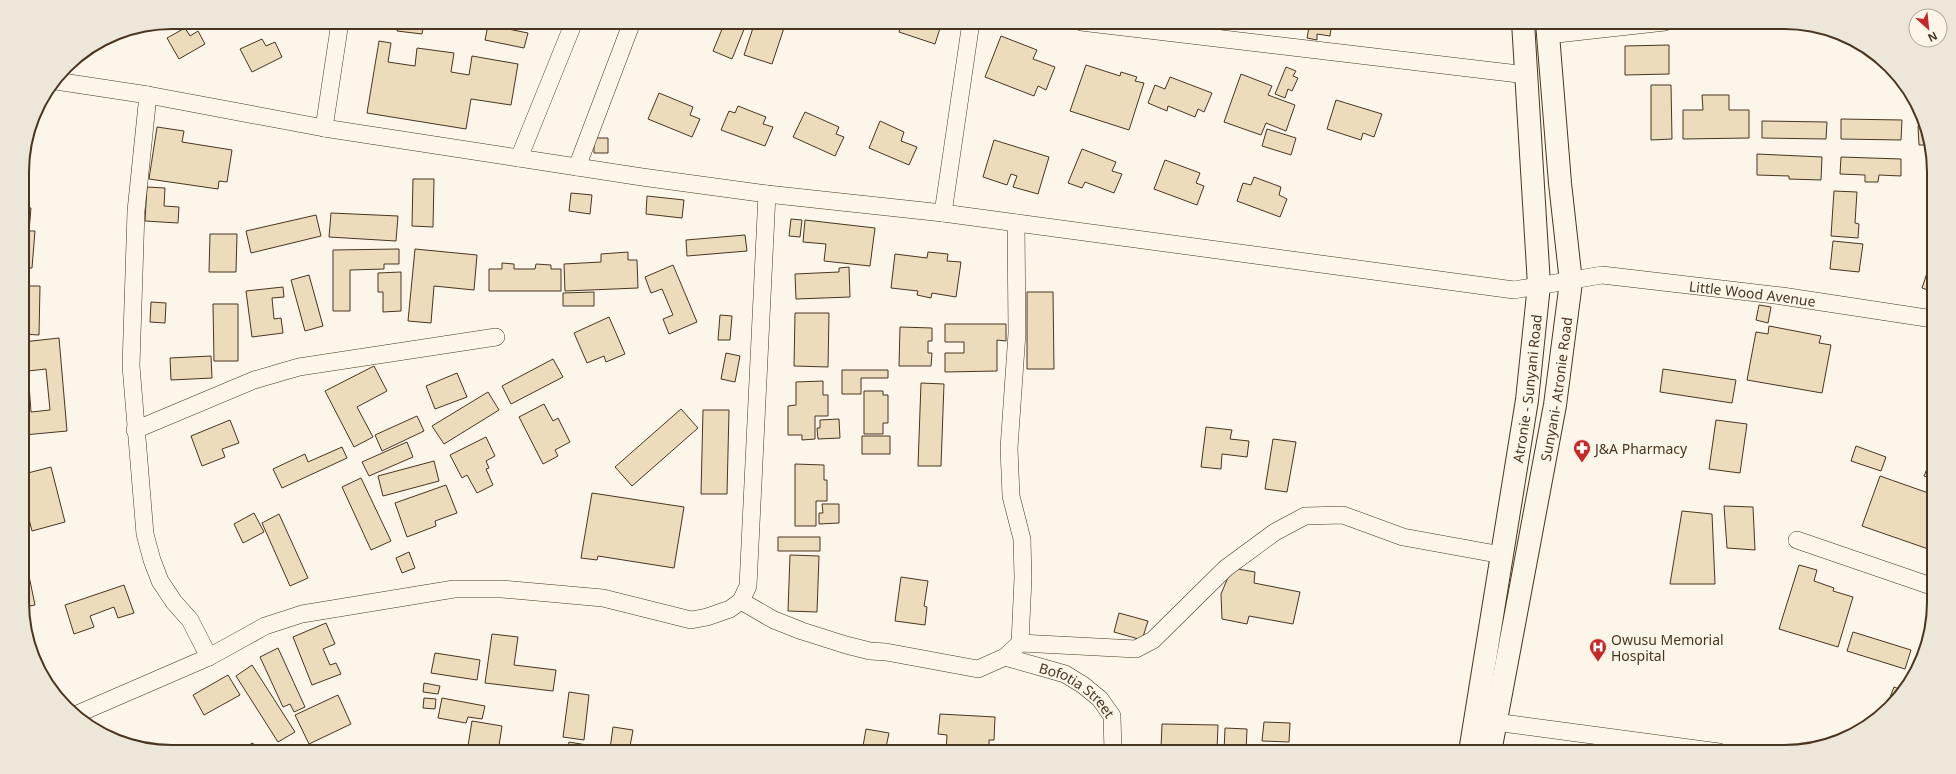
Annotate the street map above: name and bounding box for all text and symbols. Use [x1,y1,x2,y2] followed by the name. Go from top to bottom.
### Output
[1908,8,1948,48] north arrow
[1925,29,1940,46] text: N
[1688,276,1817,311] street label: Little Wood Avenue
[1507,313,1545,464] street label: Atronie - Sunyani Road
[1535,316,1576,463] street label: Sunyani- Atronie Road
[1572,438,1592,463] pharmacy icon: J&A Pharmacy
[1593,439,1688,458] place label: J&A Pharmacy
[1611,630,1724,665] place label: Owusu Memorial Hospital
[1588,637,1608,662] hospital icon: Owusu Memorial Hospital
[1037,658,1120,721] street label: Bofotia Street

